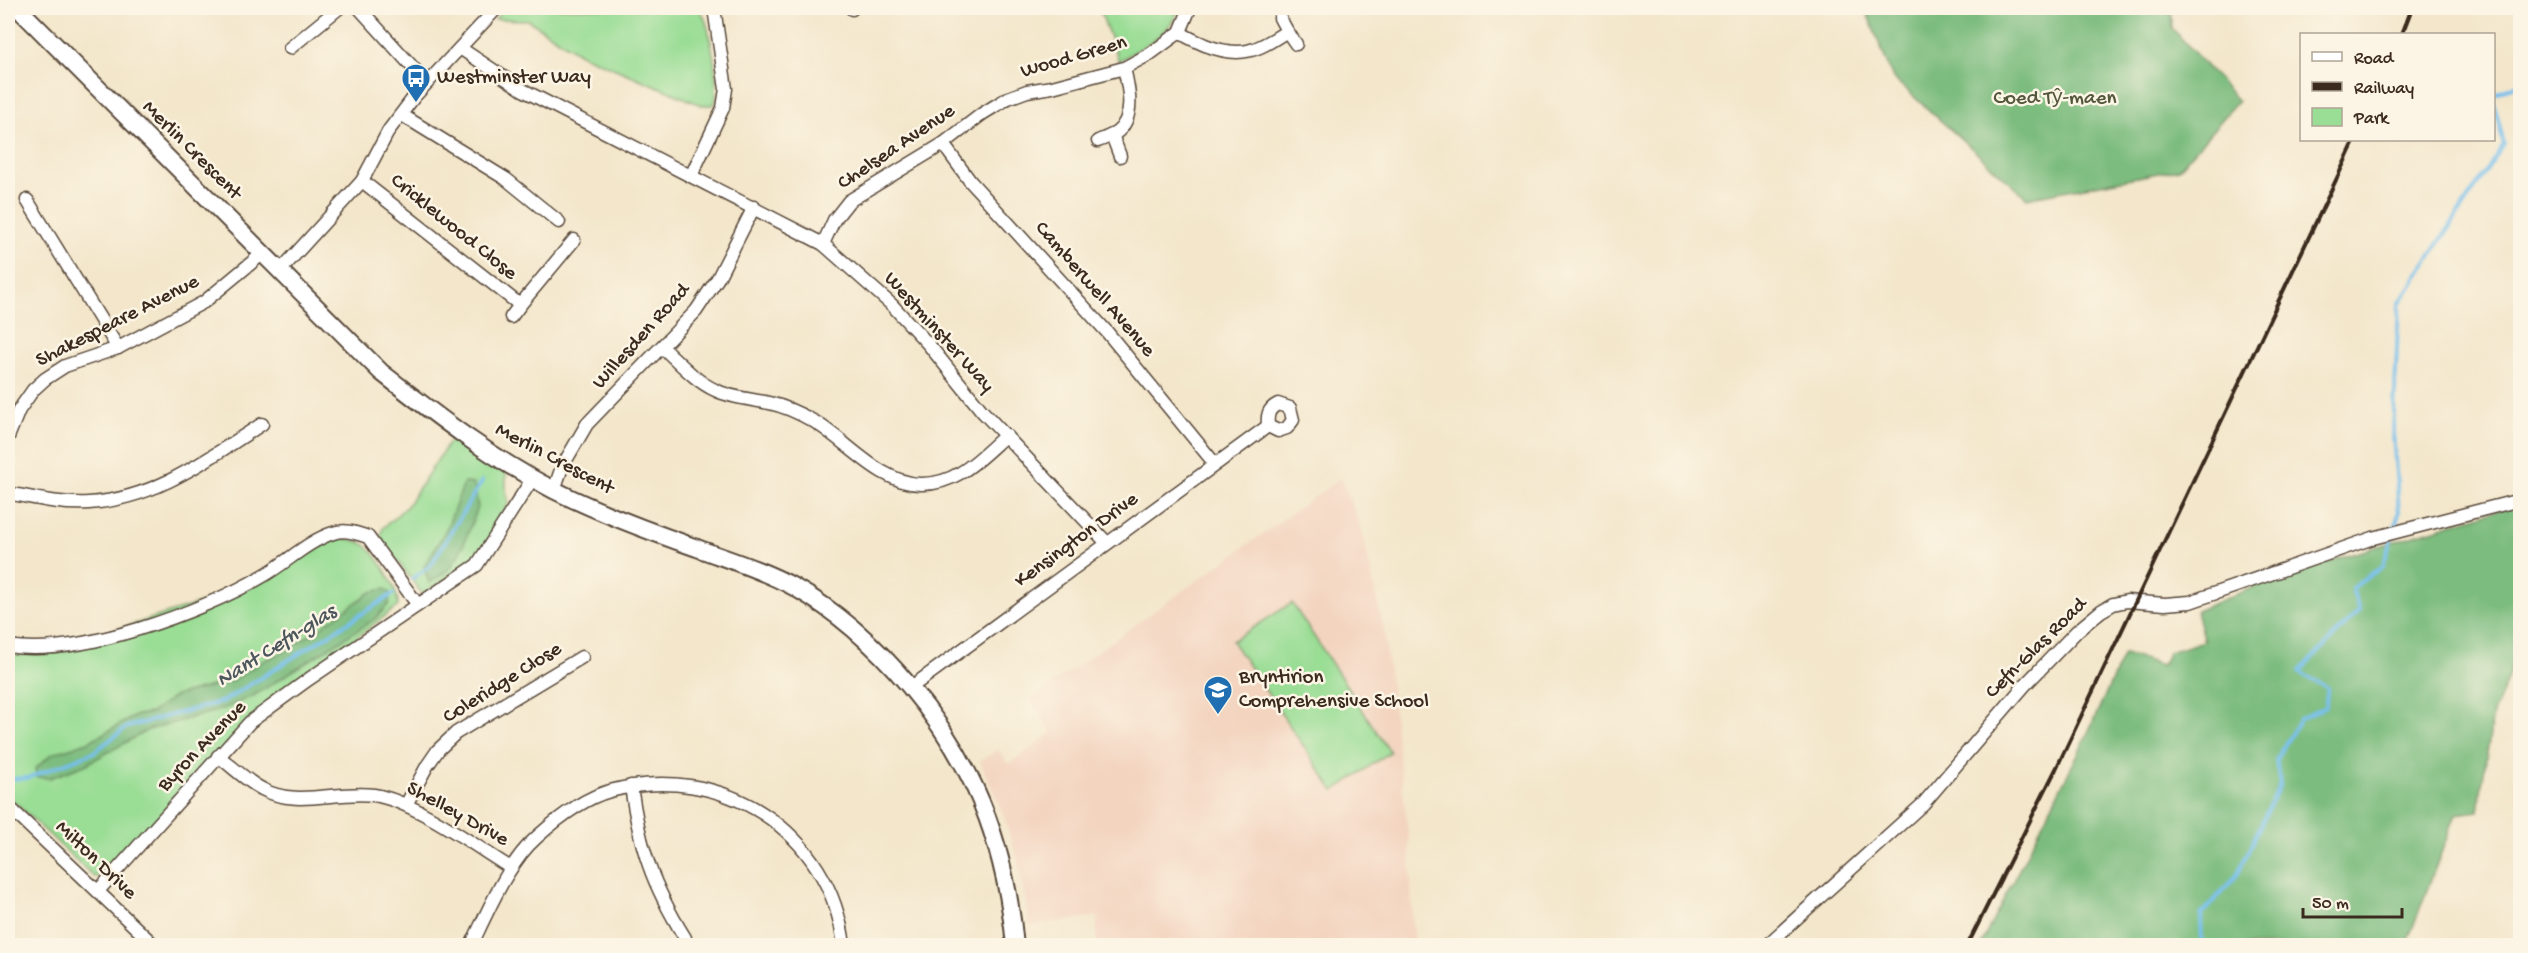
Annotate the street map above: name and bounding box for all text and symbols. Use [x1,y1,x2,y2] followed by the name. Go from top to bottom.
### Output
[1018,31,1130,85] street label: Wood Green
[2300,33,2495,141] legend
[2354,49,2395,70] text: Road
[400,62,432,104] bus stop icon: Westminster Way
[437,66,591,91] place label: Westminster Way
[2354,79,2414,100] text: Railway
[1994,87,2116,112] park label: Coed Tŷ-maen
[136,96,248,208] street label: Merlin Crescent
[833,99,962,197] street label: Chelsea Avenue
[2353,109,2390,130] text: Park
[384,169,522,288] street label: Cricklewood Close
[1028,217,1161,364] street label: Camberwell Avenue
[877,267,999,399] street label: Westminster Way
[32,270,205,374] street label: Shakespeare Avenue
[588,278,697,395] street label: Willesden Road
[490,418,620,503] street label: Merlin Crescent
[1010,487,1145,594] street label: Kensington Drive
[1981,592,2094,705] street label: Cefn-Glas Road
[212,599,343,694] water label: Nant Cefn-glas
[439,637,568,730] street label: Coleridge Close
[1238,666,1429,715] place label: Bryntirion Comprehensive School
[1202,674,1234,716] school or university icon: Bryntirion Comprehensive School
[152,695,254,799] street label: Byron Avenue
[402,777,514,854] street label: Shelley Drive
[49,816,142,907] street label: Milton Drive
[2303,881,2402,919] scale bar
[2312,894,2349,915] text: 50 m

